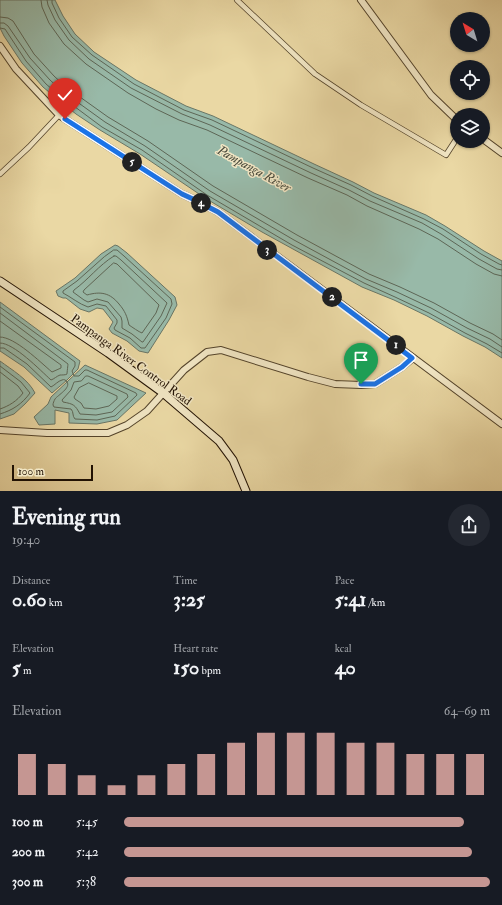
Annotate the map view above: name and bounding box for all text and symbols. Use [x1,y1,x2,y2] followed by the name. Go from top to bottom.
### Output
[450,12,490,52] north arrow
[450,12,490,148] map controls
[450,60,490,100] button: locate
[48,78,82,119] pin
[54,84,76,106] icon: check
[450,108,490,148] button: layers
[213,142,295,196] water label: Pampanga River
[122,152,142,172] pin: 5
[130,155,134,168] text: 5
[191,193,211,213] pin: 4
[198,196,204,209] text: 4
[257,240,277,260] pin: 3
[265,243,269,256] text: 3
[322,287,342,307] pin: 2
[329,290,335,303] text: 2
[68,311,194,409] street label: Pampanga River Control Road
[386,335,406,355] pin: 1
[394,338,398,351] text: 1
[344,343,378,384] pin
[350,349,372,371] icon: arrive
[12,463,93,482] scale bar
[18,465,44,478] text: 100 m
[12,503,121,531] text: Evening run
[448,504,490,546] button: share
[12,532,40,548] text: 19:40
[12,574,50,587] text: Distance
[173,574,197,587] text: Time
[335,574,354,587] text: Pace
[12,587,46,612] text: 0.60
[173,587,205,612] text: 3:25
[335,587,366,612] text: 5:41
[46,596,63,609] text: km
[366,596,385,609] text: /km
[12,642,54,655] text: Elevation
[173,642,218,655] text: Heart rate
[335,642,352,655] text: kcal
[12,655,21,680] text: 5
[173,655,199,680] text: 150
[335,655,356,680] text: 40
[21,664,32,677] text: m
[199,664,221,677] text: bpm
[12,703,62,719] text: Elevation
[444,703,490,719] text: 64–69 m
[12,814,43,830] text: 100 m
[76,814,98,830] text: 5:45
[12,844,45,860] text: 200 m
[76,844,99,860] text: 5:42
[12,874,43,890] text: 300 m
[76,874,96,890] text: 5:38

